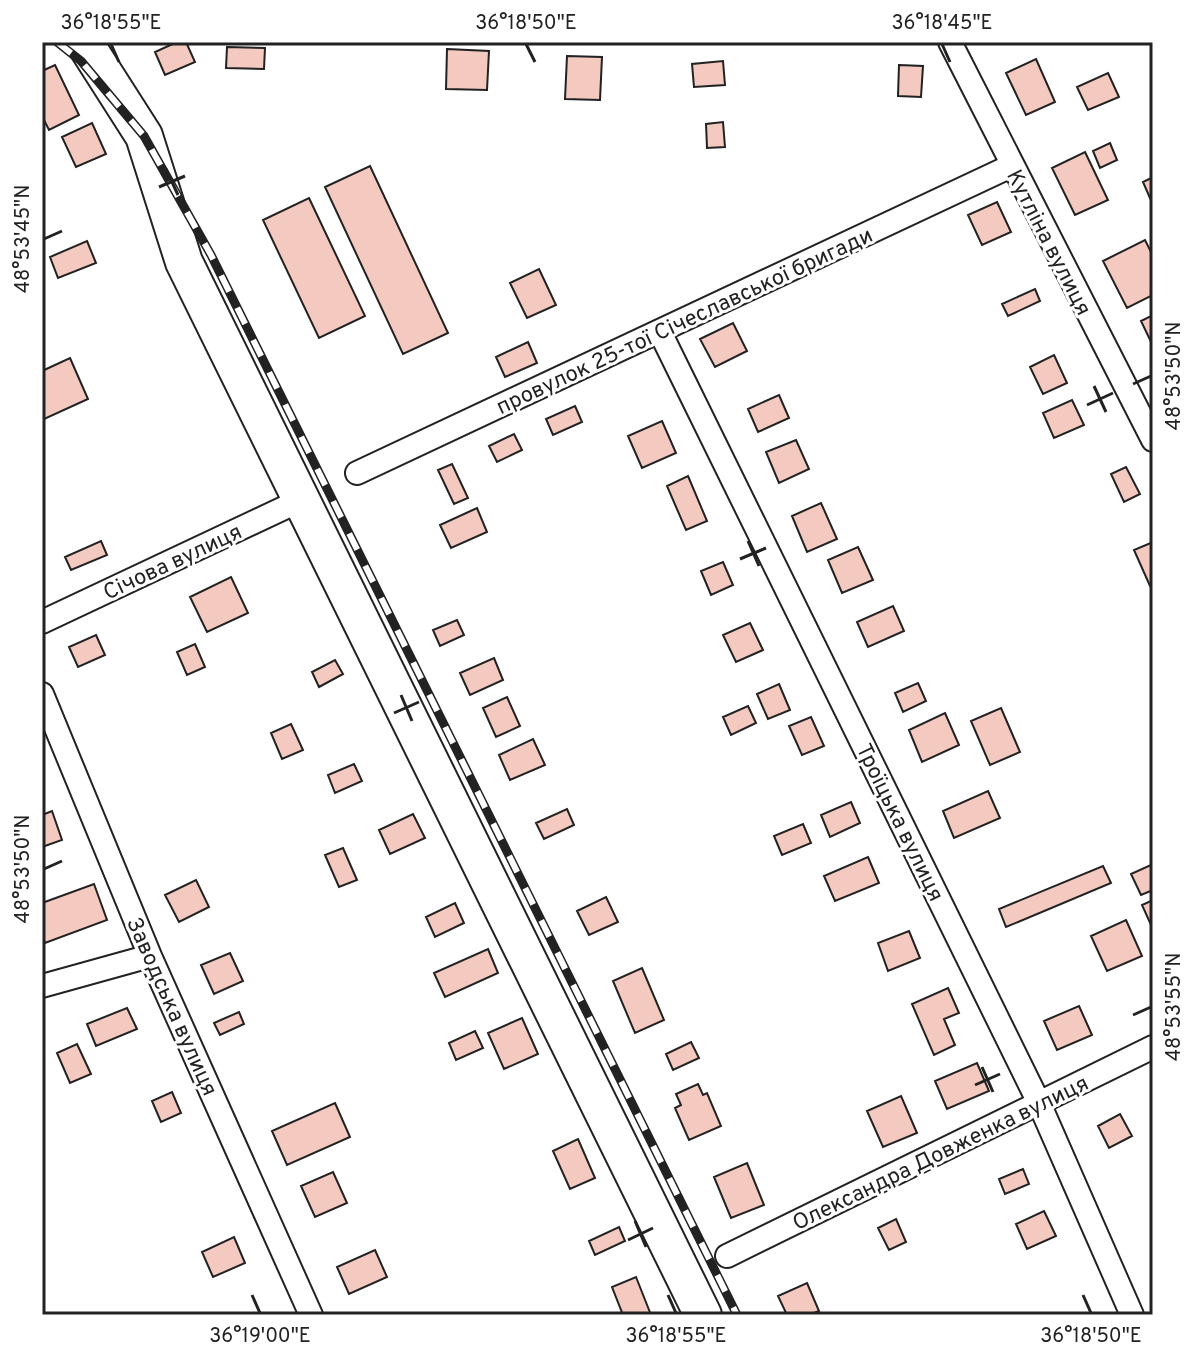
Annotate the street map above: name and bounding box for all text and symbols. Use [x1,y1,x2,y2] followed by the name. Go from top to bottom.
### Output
[61,11,162,37] text: 36°18'55"E
[475,11,577,37] text: 36°18'50"E
[892,11,993,37] text: 36°18'45"E
[999,166,1096,321] street label: Кутліна вулиця
[11,185,37,293] text: 48°53'45"N
[492,223,878,422] street label: провулок 25-тої Січеславської бригади
[1162,322,1188,431] text: 48°53'50"N
[99,519,247,607] street label: Січова вулиця
[849,740,949,906] street label: Троїцька вулиця
[11,815,37,924] text: 48°53'50"N
[119,914,222,1100] street label: Заводська вулиця
[1162,953,1188,1061] text: 48°53'55"N
[789,1071,1093,1238] street label: Олександра Довженка вулиця
[209,1324,311,1350] text: 36°19'00"E
[626,1324,727,1350] text: 36°18'55"E
[1040,1324,1142,1350] text: 36°18'50"E

